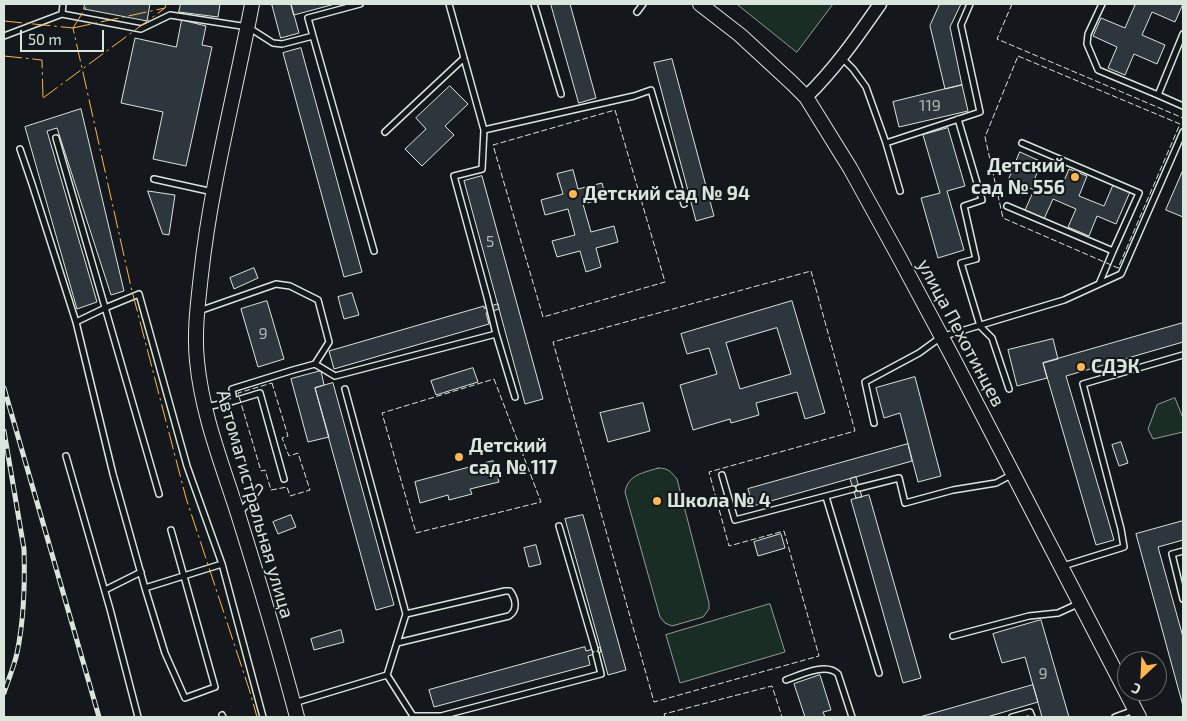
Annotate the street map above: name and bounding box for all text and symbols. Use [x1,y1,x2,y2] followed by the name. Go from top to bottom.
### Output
[22,20,106,52] scale bar
[28,30,62,48] text: 50 m
[919,96,941,116] house number: 119
[971,155,1065,199] place label: Детский сад № 556
[1069,171,1081,183] marker: Детский сад № 556
[583,183,750,205] place label: Детский сад № 94
[567,188,579,200] marker: Детский сад № 94
[486,232,494,252] house number: 5
[912,255,1010,411] street label: улица Пехотинцев
[258,324,268,344] house number: 9
[1091,356,1140,378] place label: СДЭК
[1075,361,1087,373] marker: СДЭК
[211,387,299,621] street label: Автомагистральная улица
[469,435,557,479] place label: Детский сад № 117
[453,451,465,463] marker: Детский сад № 117
[667,490,771,512] place label: Школа № 4
[651,495,663,507] marker: Школа № 4
[1117,651,1167,701] north arrow
[1038,664,1048,684] house number: 9
[1129,680,1143,699] text: С

